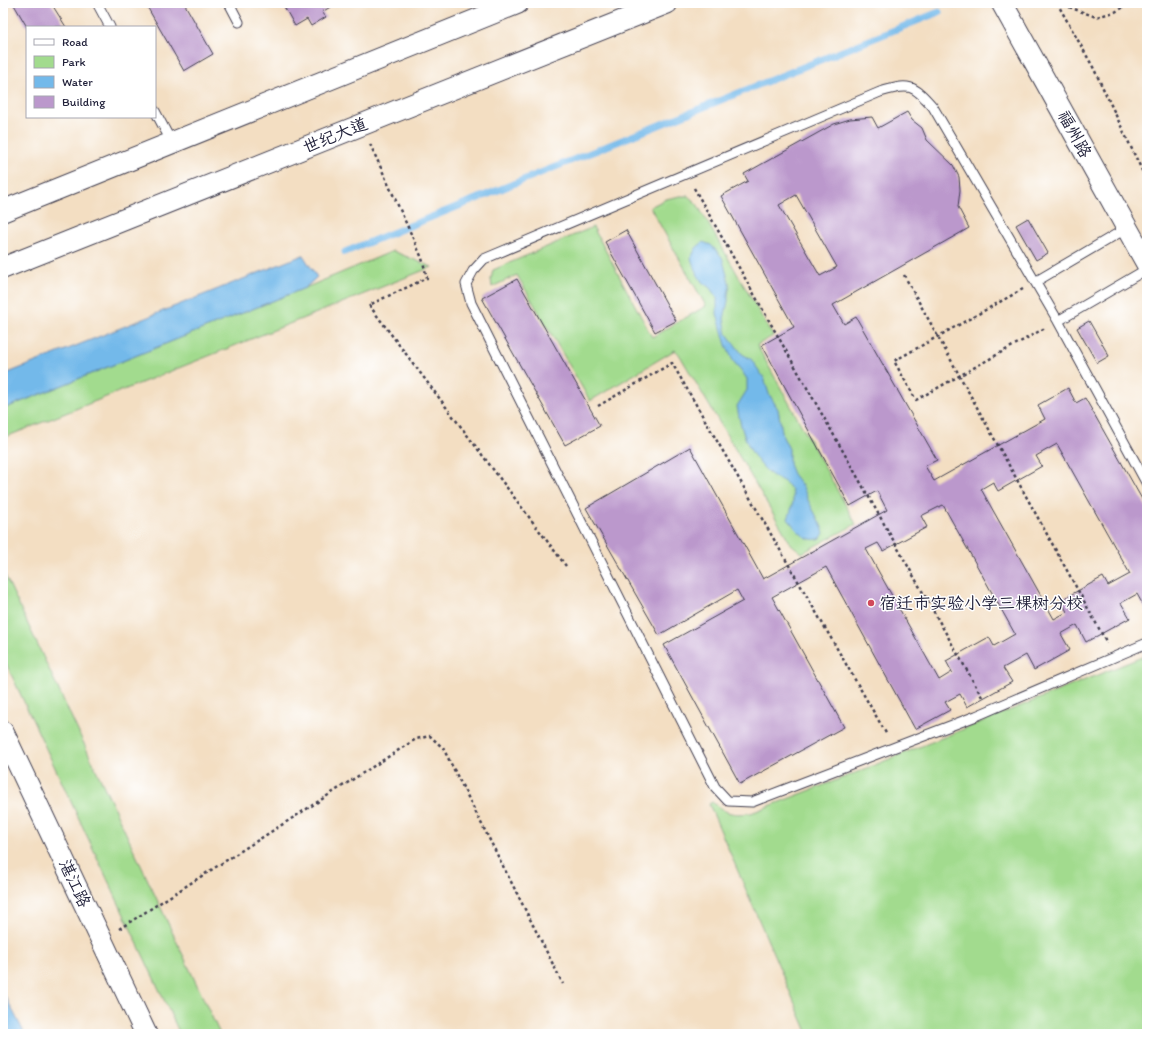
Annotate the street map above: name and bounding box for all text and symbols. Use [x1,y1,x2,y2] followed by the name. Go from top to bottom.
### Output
[26,26,156,118] legend
[62,35,88,49] text: Road
[62,55,86,69] text: Park
[62,75,93,89] text: Water
[62,95,106,109] text: Building
[1054,107,1096,161] street label: 福州路
[300,113,370,157] street label: 世纪大道
[879,593,1083,613] place label: 宿迁市实验小学三棵树分校
[866,598,876,608] marker: 宿迁市实验小学三棵树分校
[55,856,95,910] street label: 湛江路

